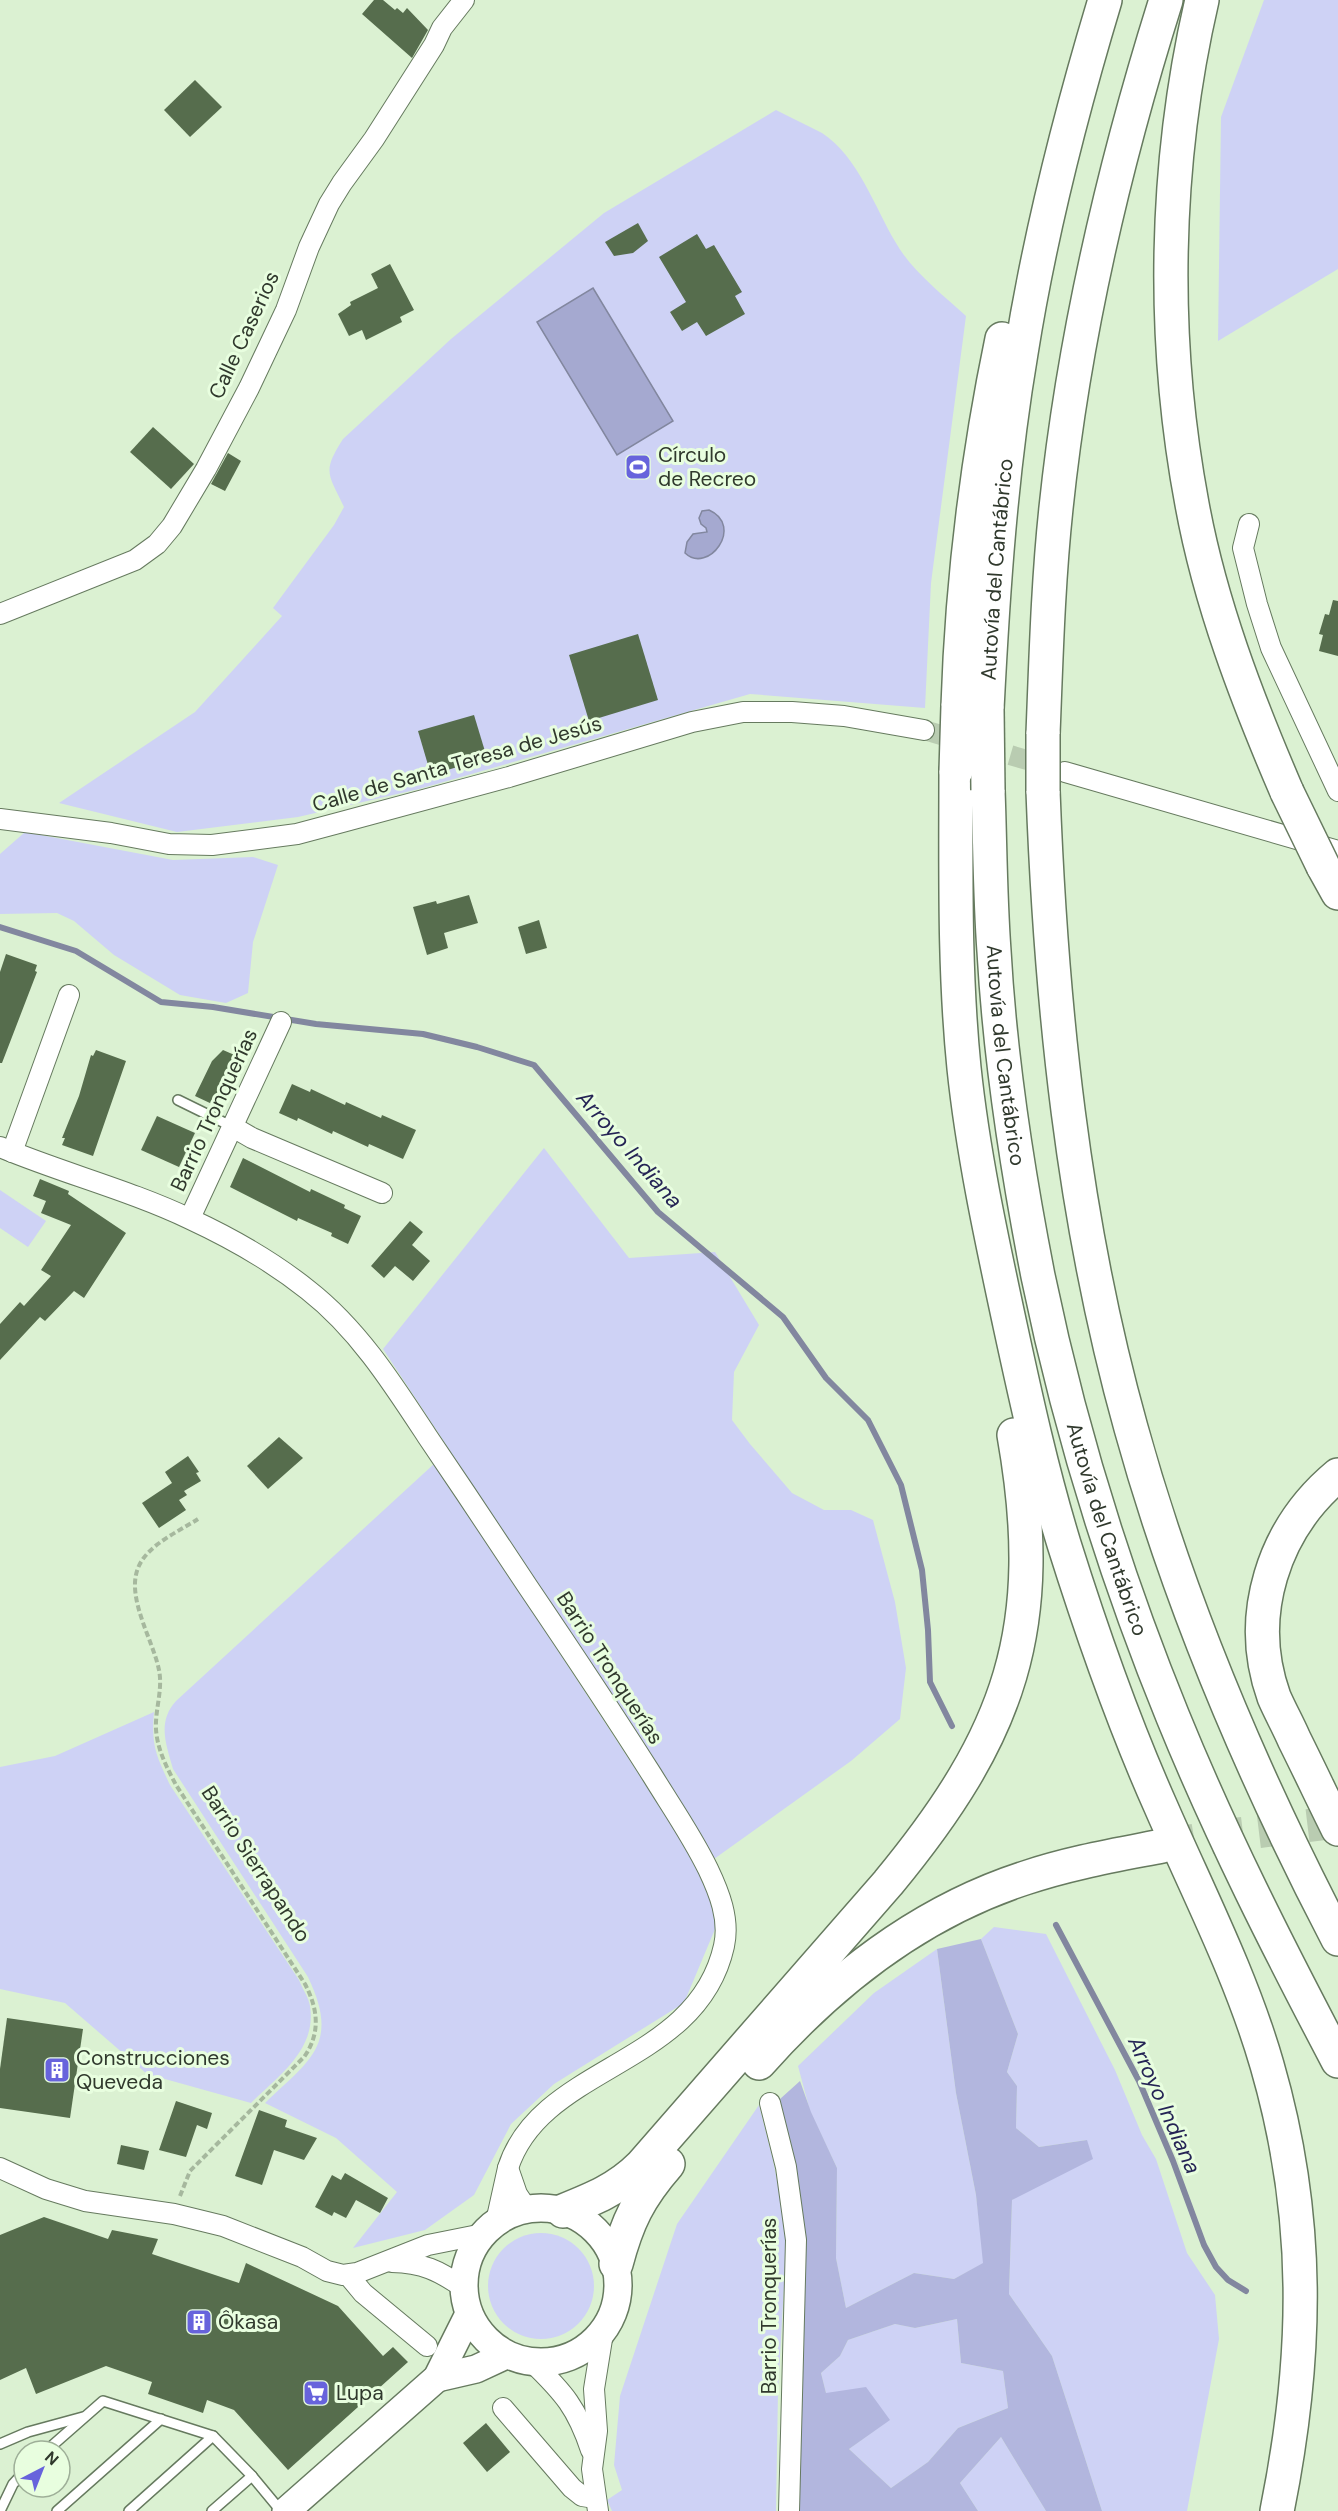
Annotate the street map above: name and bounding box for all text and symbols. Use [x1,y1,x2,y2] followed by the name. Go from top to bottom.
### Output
[202,266,286,404] street label: Calle Caserios
[658,441,756,493] place label: Círculo de Recreo
[623,452,653,482] sports icon: Círculo de Recreo
[975,457,1020,681] street label: Autovía del Cantábrico
[309,709,605,819] street label: Calle de Santa Teresa de Jesús
[980,944,1032,1168] street label: Autovía del Cantábrico
[164,1024,264,1196] street label: Barrio Tronquerías
[570,1083,689,1215] water label: Arroyo Indiana
[1060,1419,1154,1640] street label: Autovía del Cantábrico
[550,1586,670,1750] street label: Barrio Tronquerías
[195,1780,317,1948] street label: Barrio Sierrapando
[1121,2031,1208,2179] water label: Arroyo Indiana
[76,2044,230,2096] place label: Construcciones Queveda
[42,2055,72,2085] building icon: Construcciones Queveda
[755,2218,783,2394] street label: Barrio Tronquerías
[184,2307,214,2337] building icon: Ôkasa
[218,2308,278,2336] place label: Ôkasa
[301,2378,331,2408] supermarket icon: Lupa
[336,2379,384,2407] place label: Lupa
[12,2439,72,2499] north arrow
[40,2447,63,2470] text: N

